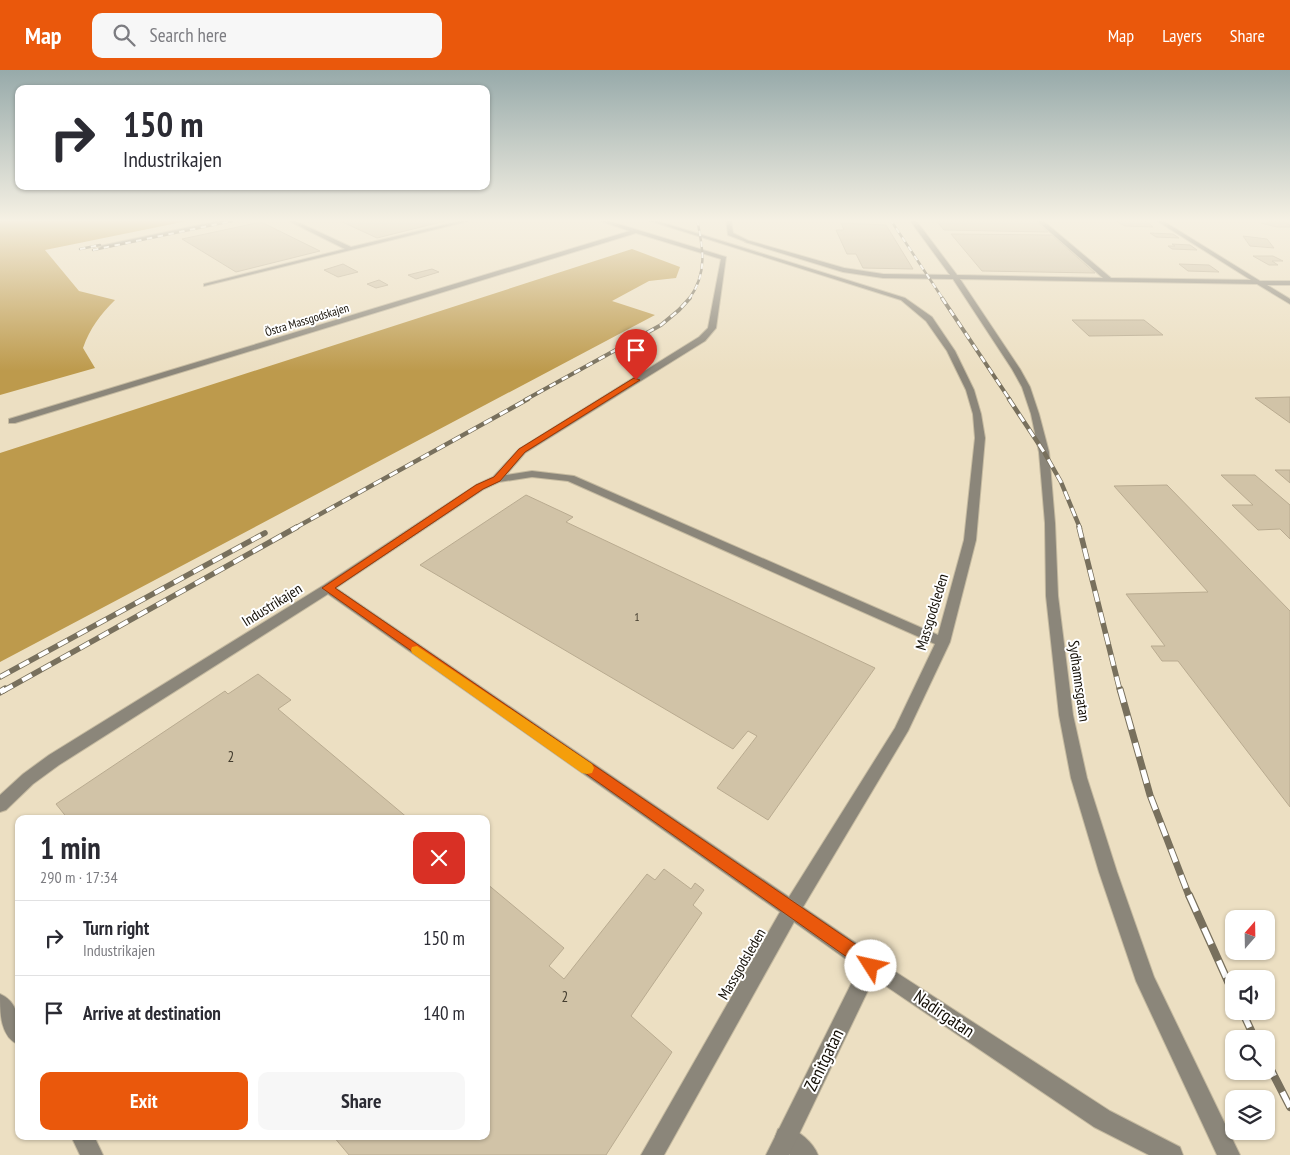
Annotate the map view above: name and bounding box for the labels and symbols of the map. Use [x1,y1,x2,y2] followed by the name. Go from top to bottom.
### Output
[263,300,351,339] street label: Östra Massgodskajen
[615,329,657,380] pin
[911,571,952,652] street label: Massgodsleden
[238,579,305,631] street label: Industrikajen
[634,609,640,624] house number: 1
[1064,639,1095,723] street label: Sydhamnsgatan
[228,747,234,766] house number: 2
[1225,910,1275,960] north arrow
[714,925,770,1003] street label: Massgodsleden
[844,939,896,991] position arrow
[909,985,979,1042] street label: Nadirgatan
[562,987,568,1006] house number: 2
[799,1025,848,1095] street label: Zenitgatan

